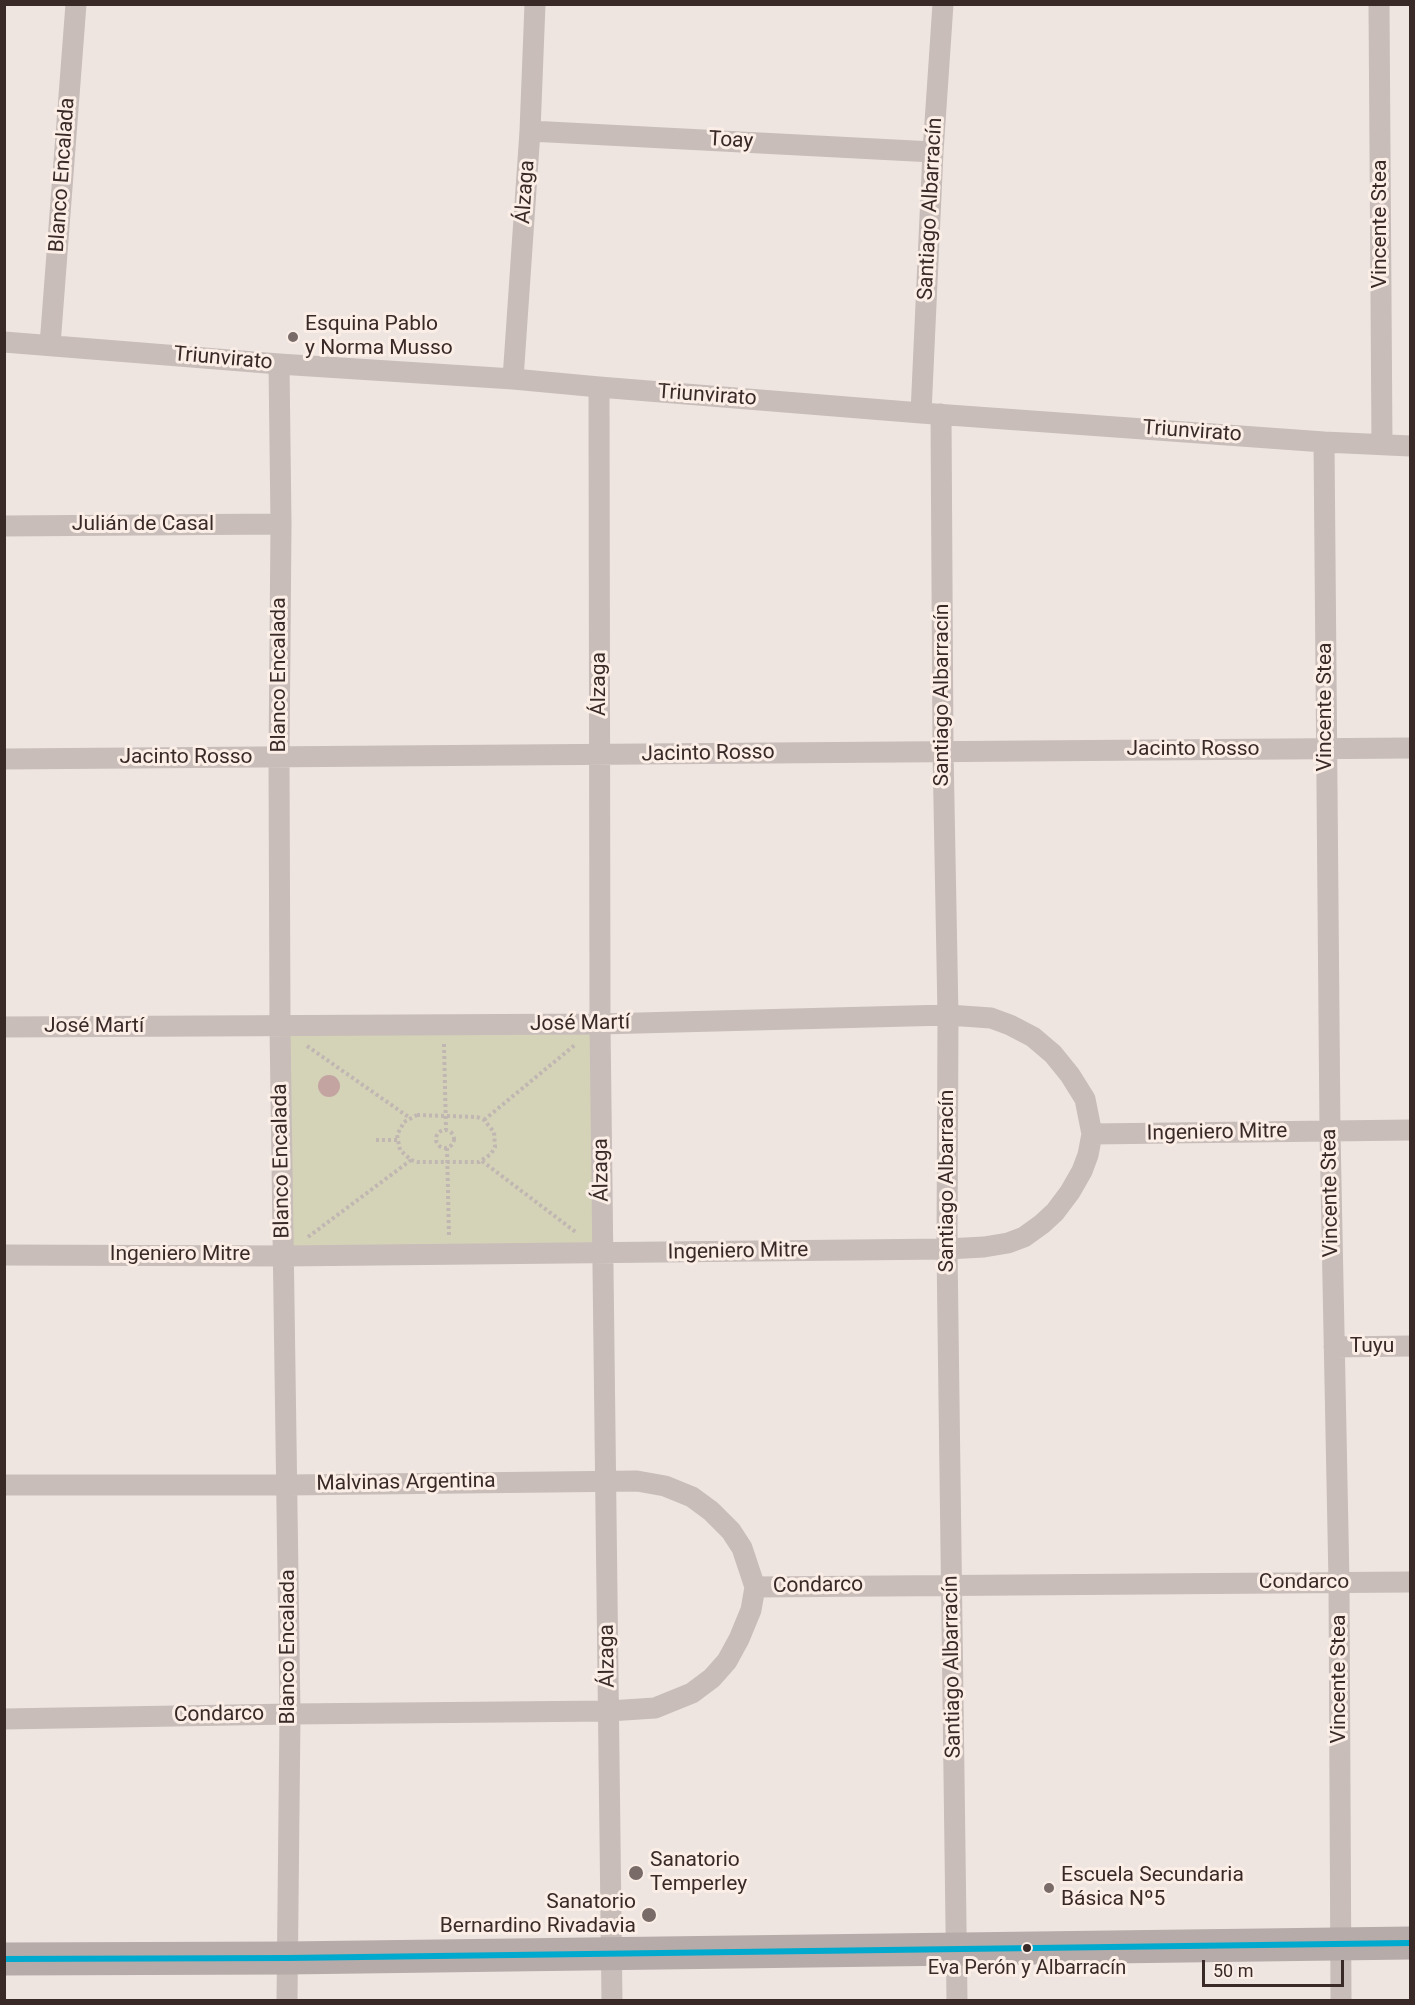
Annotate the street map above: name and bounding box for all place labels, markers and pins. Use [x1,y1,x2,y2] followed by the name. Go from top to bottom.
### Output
[305,312,453,362] place label: Esquina Pablo y Norma Musso
[286,330,300,344] marker: Esquina Pablo y Norma Musso
[650,1848,747,1898] place label: Sanatorio Temperley
[1061,1863,1244,1913] place label: Escuela Secundaria Básica Nº5
[627,1864,645,1882] marker: Sanatorio Temperley
[1042,1881,1056,1895] marker: Escuela Secundaria Básica Nº5
[440,1890,636,1940] place label: Sanatorio Bernardino Rivadavia
[640,1906,658,1924] marker: Sanatorio Bernardino Rivadavia
[1021,1942,1033,1954] marker: Eva Perón y Albarracín
[928,1957,1126,1981] place label: Eva Perón y Albarracín

